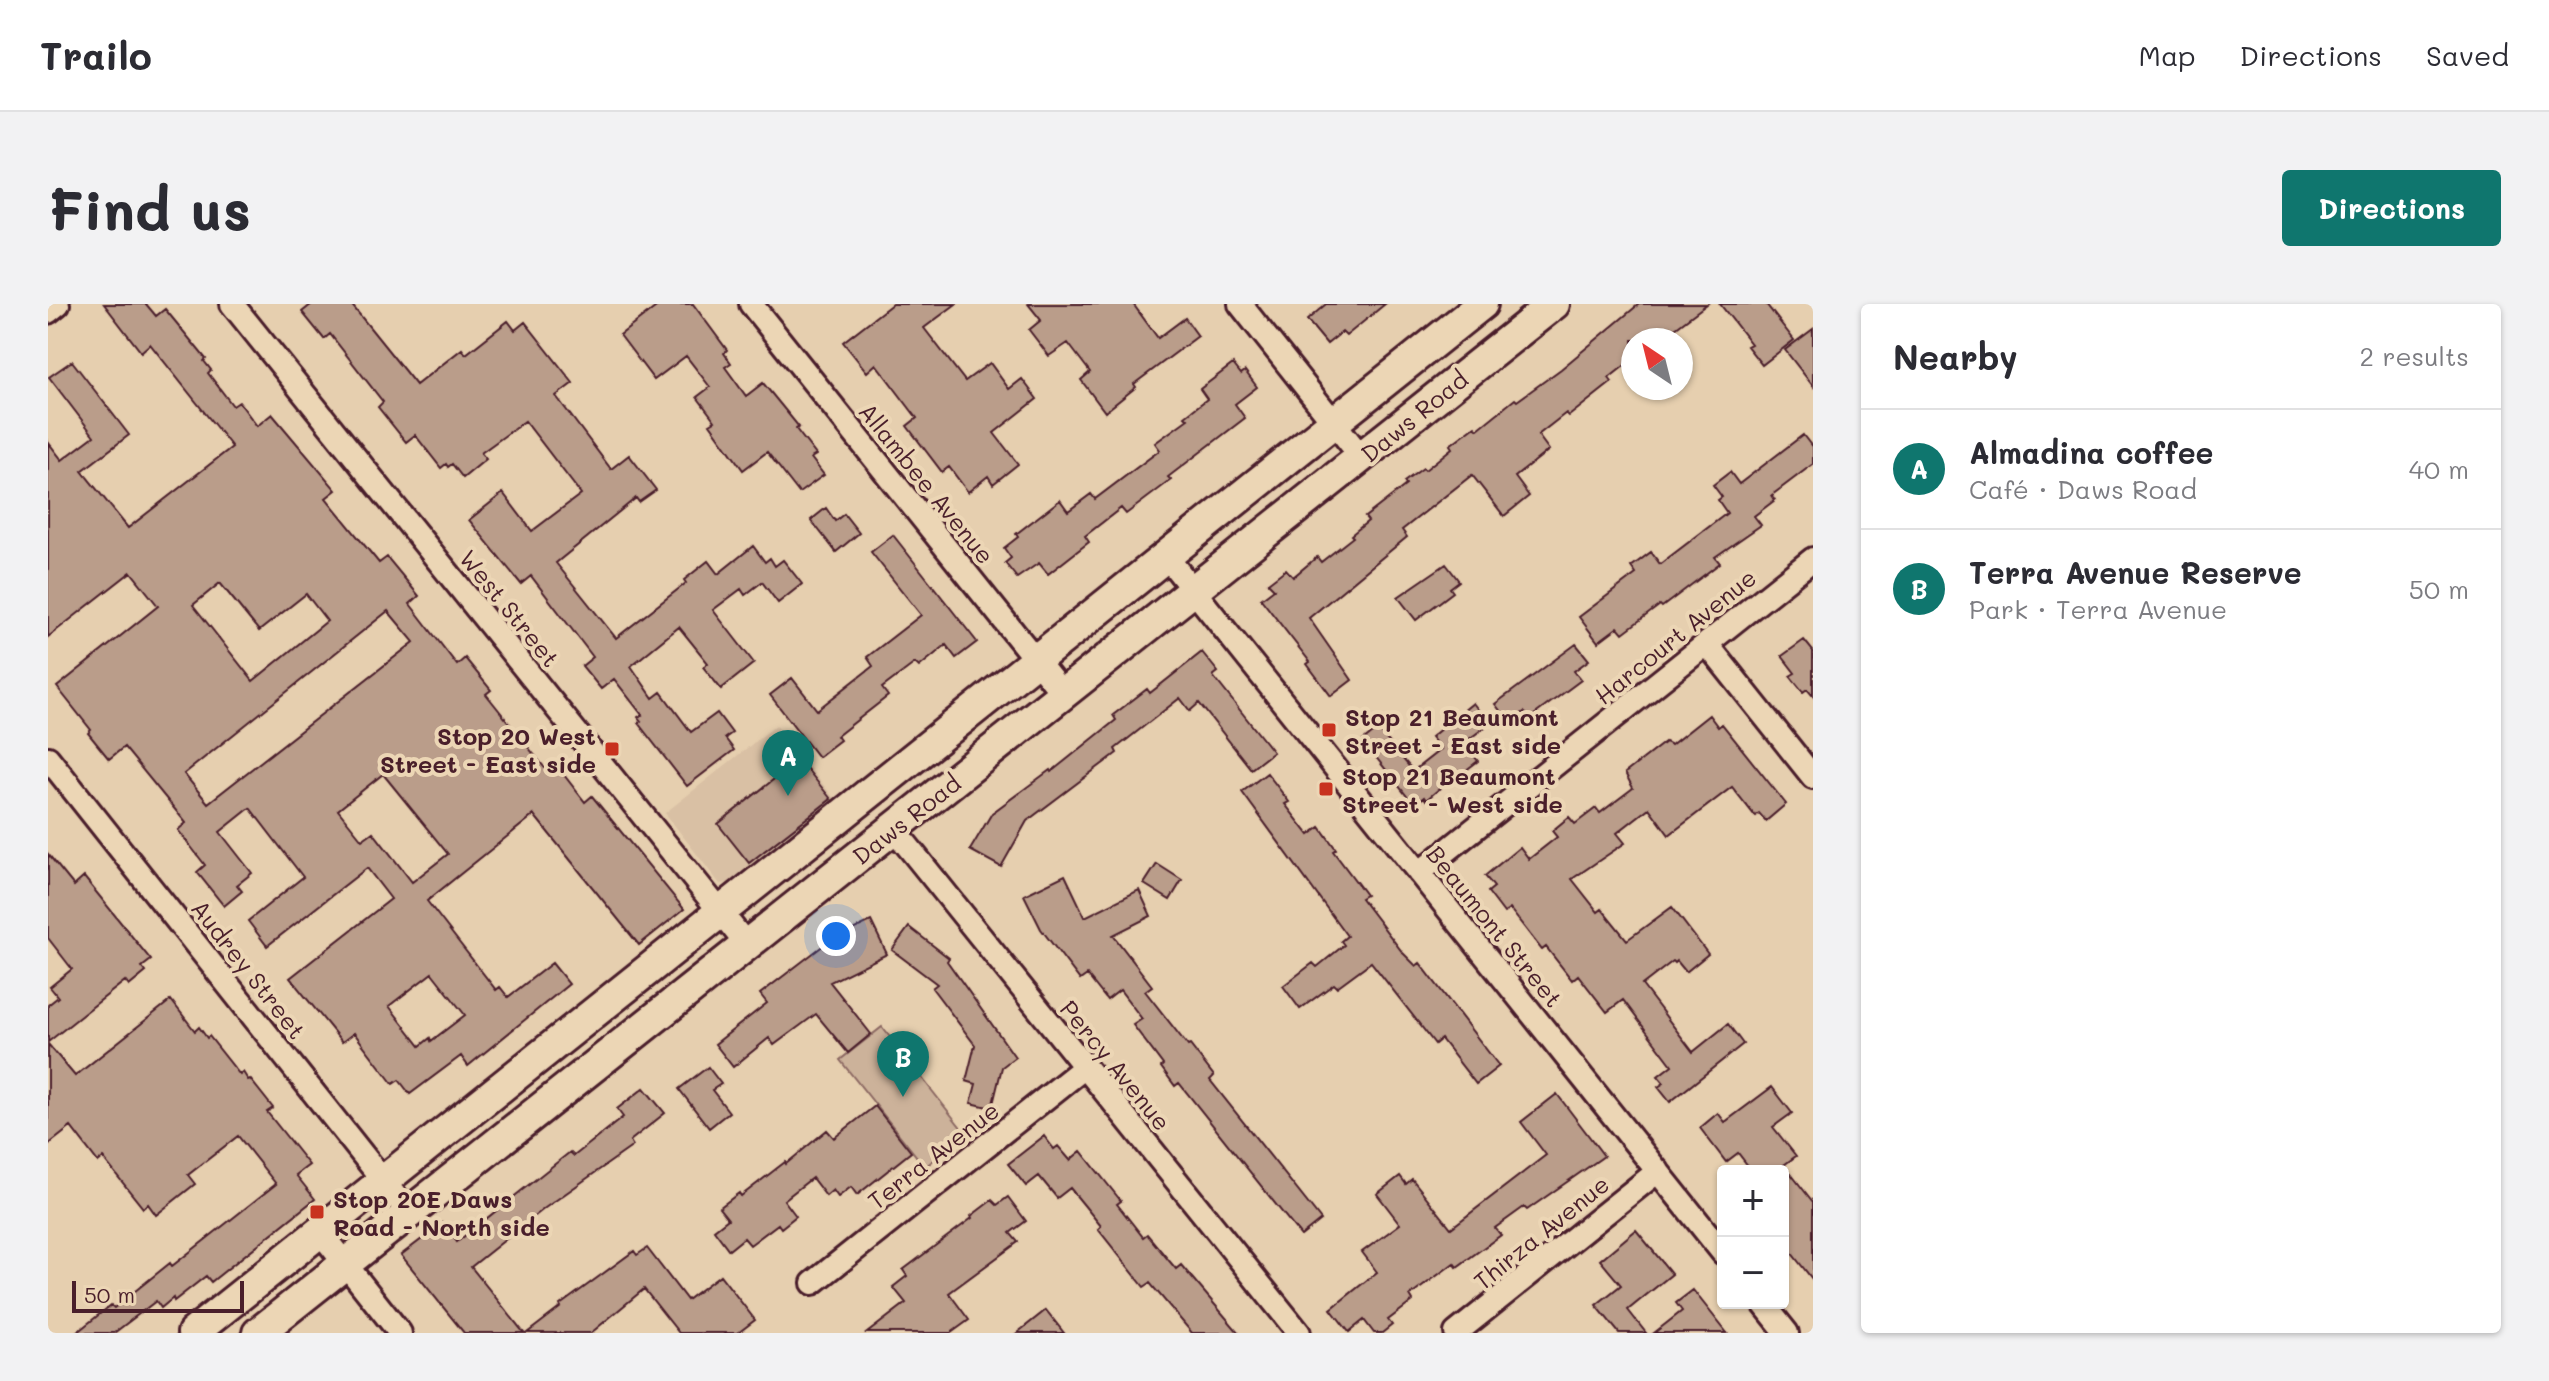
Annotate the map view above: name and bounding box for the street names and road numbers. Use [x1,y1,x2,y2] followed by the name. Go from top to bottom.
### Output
[1354,363,1474,469] street label: Daws Road
[853,396,1001,570] street label: Allambee Avenue
[453,543,567,673] street label: West Street
[1588,561,1762,711] street label: Harcourt Avenue
[846,767,966,871] street label: Daws Road
[1420,839,1570,1013] street label: Beaumont Street
[185,893,313,1045] street label: Audrey Street
[1054,993,1178,1137] street label: Percy Avenue
[861,1094,1005,1216] street label: Terra Avenue
[1467,1168,1615,1296] street label: Thirza Avenue

